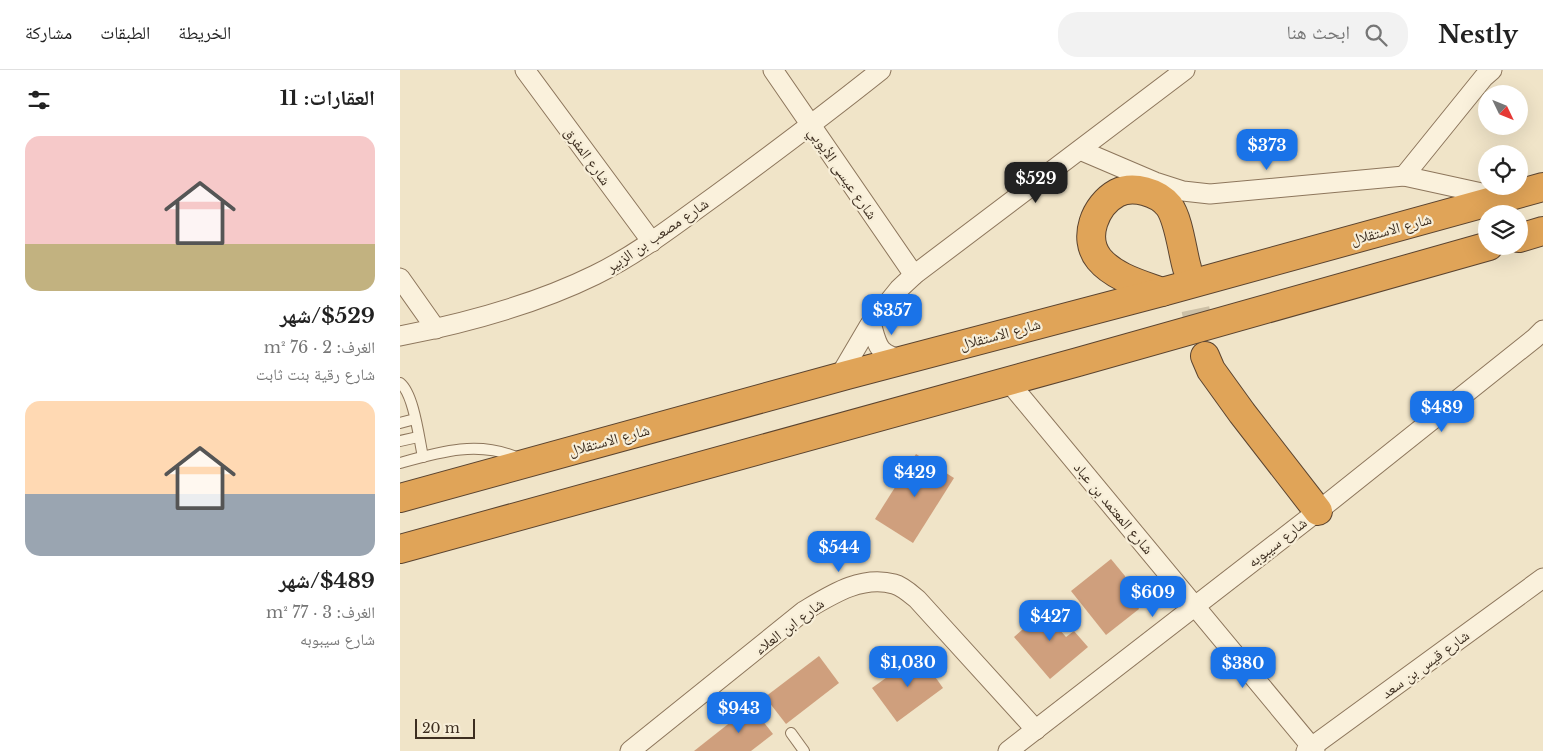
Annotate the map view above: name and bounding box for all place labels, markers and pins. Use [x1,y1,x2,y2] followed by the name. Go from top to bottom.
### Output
[1237,128,1297,171] pin: $373
[1006,162,1066,204] pin: $529
[862,294,922,336] pin: $357
[1412,390,1472,433] pin: $489
[885,456,945,498] pin: $429
[809,530,869,573] pin: $544
[1123,576,1183,618] pin: $609
[1020,600,1080,642] pin: $427
[867,646,949,688] pin: $1,030
[1213,646,1273,689] pin: $380
[709,692,769,734] pin: $943

